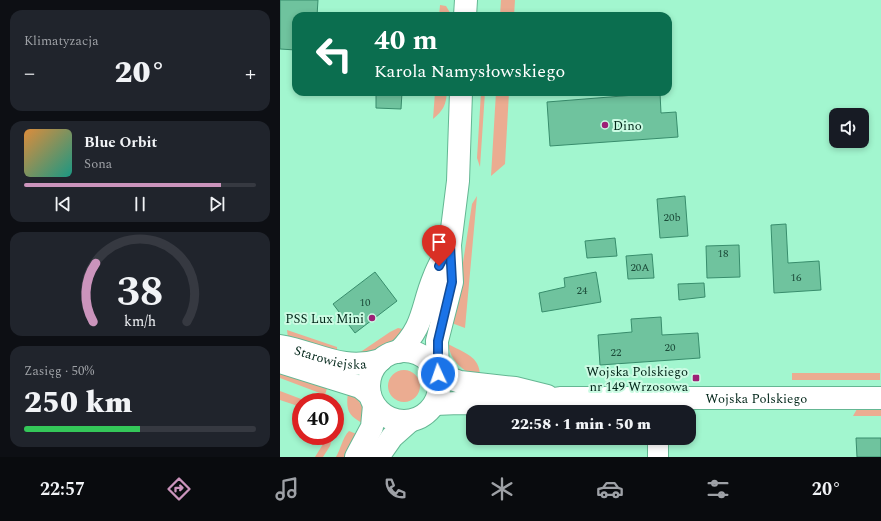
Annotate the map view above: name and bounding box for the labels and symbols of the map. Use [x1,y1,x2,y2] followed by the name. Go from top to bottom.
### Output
[613,116,642,136] place label: Dino
[600,120,610,130] marker: Dino
[663,209,681,226] house number: 20b
[422,225,456,266] pin
[718,245,729,262] house number: 18
[630,259,650,276] house number: 20A
[791,269,802,286] house number: 16
[577,282,588,299] house number: 24
[360,294,371,311] house number: 10
[285,309,364,329] place label: PSS Lux Mini
[367,313,377,323] marker: PSS Lux Mini
[665,339,676,356] house number: 20
[292,341,368,375] street label: Starowiejska
[611,344,622,361] house number: 22
[417,353,459,395] position arrow
[586,362,689,397] place label: Wojska Polskiego nr 149 Wrzosowa
[691,373,701,383] marker: Wojska Polskiego nr 149 Wrzosowa
[705,389,807,409] street label: Wojska Polskiego
[292,393,344,445] speed limit sign: 40

